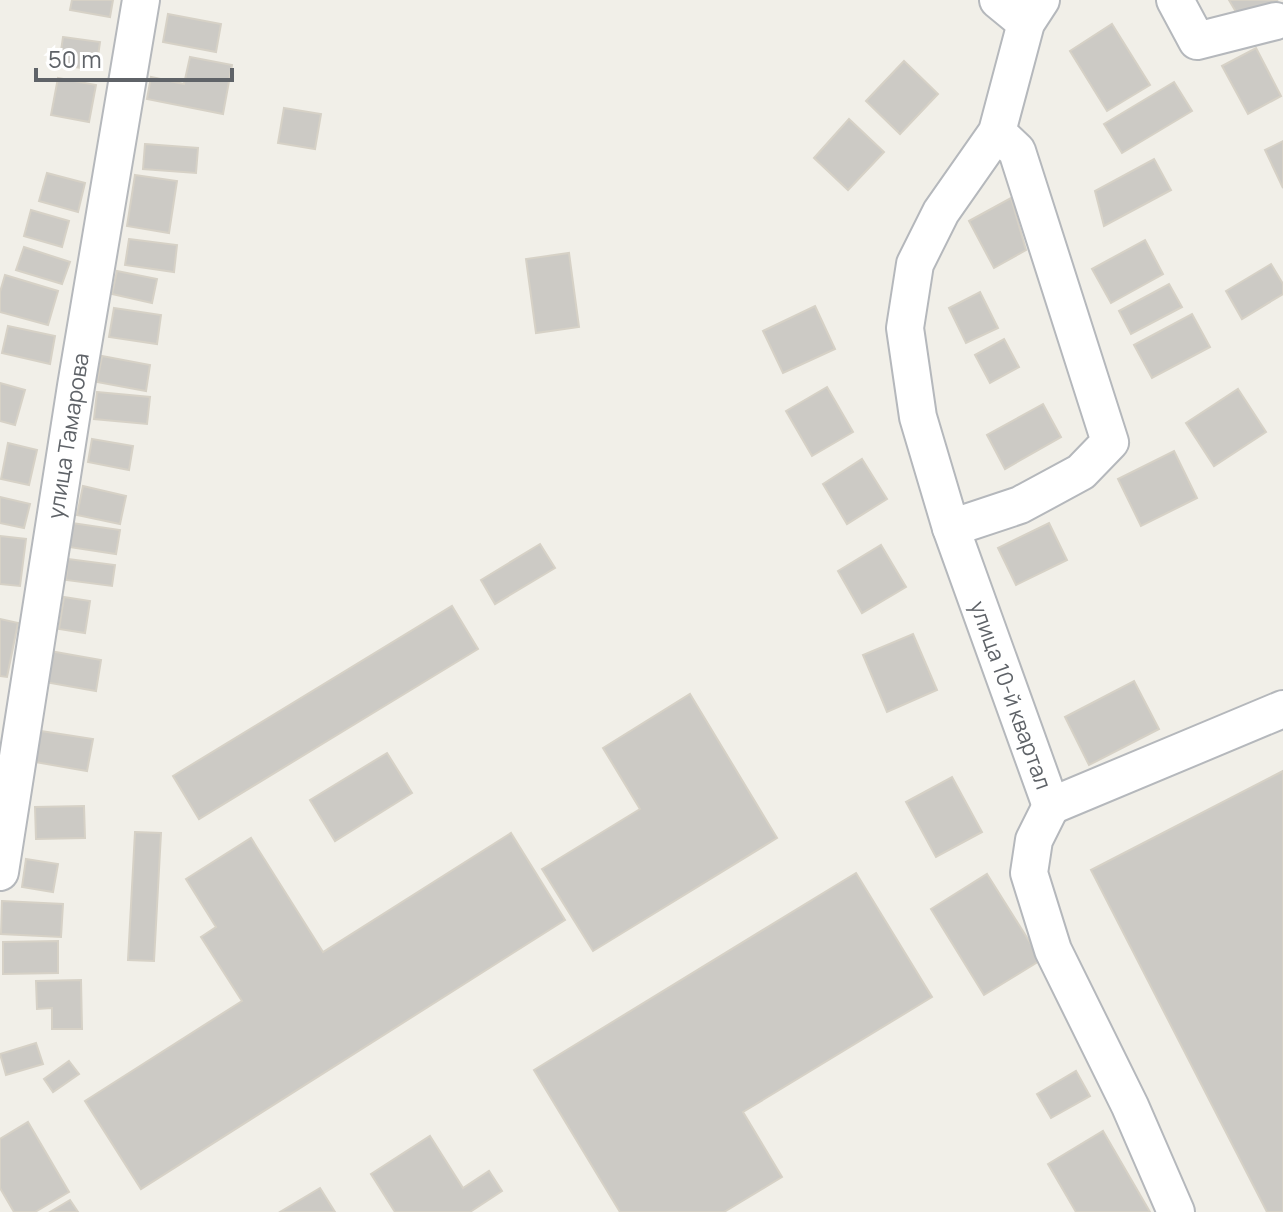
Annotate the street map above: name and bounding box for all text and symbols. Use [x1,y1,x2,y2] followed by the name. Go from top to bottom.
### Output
[36,32,232,82] scale bar
[48,42,102,75] text: 50 m
[40,351,96,521] street label: улица Тамарова
[963,597,1059,793] street label: улица 10-й квартал

